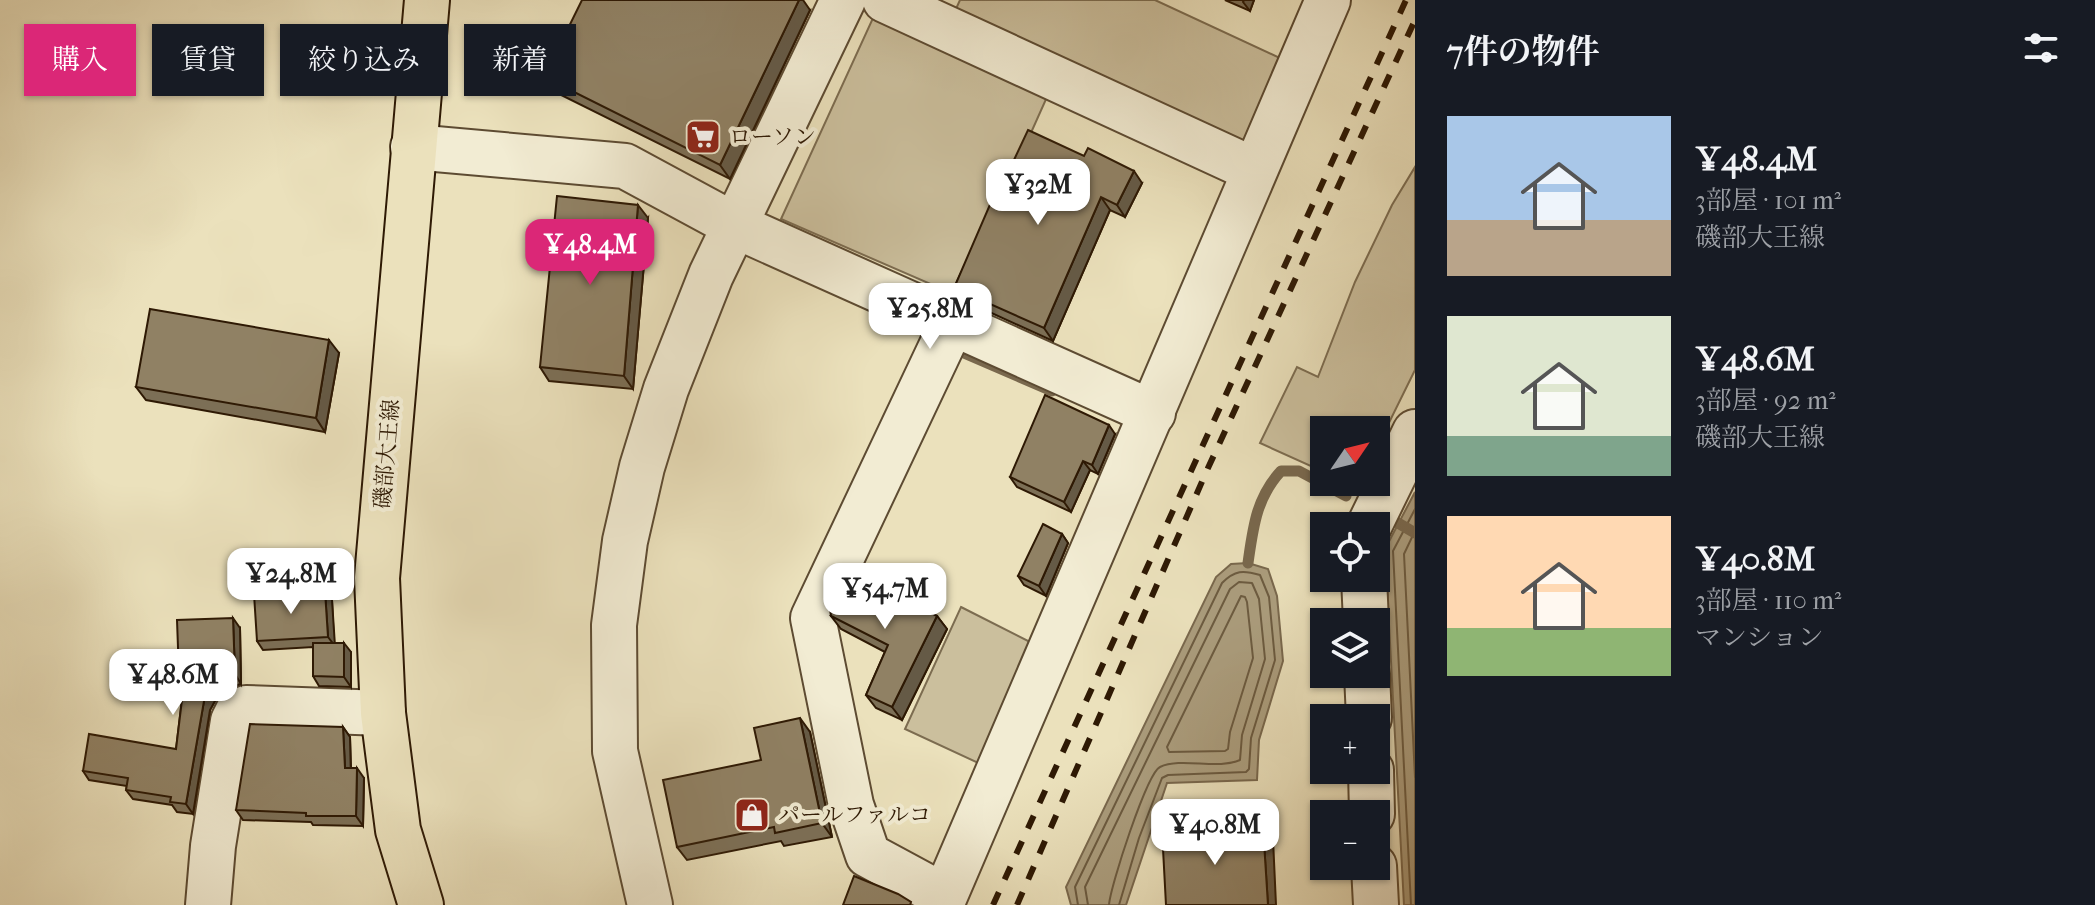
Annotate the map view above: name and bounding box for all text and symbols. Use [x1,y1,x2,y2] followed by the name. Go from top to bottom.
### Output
[24,24,136,96] chip: 購入
[152,24,264,96] chip: 賃貸
[280,24,448,96] chip: 絞り込み
[464,24,576,96] chip: 新着
[2019,26,2063,70] icon: filters
[1447,32,1599,72] text: 7件の物件
[684,118,722,156] supermarket icon: ローソン
[729,124,816,150] place label: ローソン
[1695,139,1817,179] text: ¥48.4M
[1511,148,1607,244] icon: home
[991,159,1085,227] pin: ¥32M
[1004,169,1072,200] text: ¥32M
[1695,185,1841,216] text: 3部屋 · 101 m²
[525,219,655,287] pin: ¥48.4M
[1695,222,1825,253] text: 磯部大王線
[543,229,637,260] text: ¥48.4M
[865,283,995,351] pin: ¥25.8M
[887,293,973,324] text: ¥25.8M
[1695,339,1815,379] text: ¥48.6M
[1511,348,1607,444] icon: home
[1695,385,1836,416] text: 3部屋 · 92 m²
[369,398,405,510] street label: 磯部大王線
[1310,416,1390,496] north arrow
[1310,416,1390,880] map controls
[1695,422,1825,453] text: 磯部大王線
[1310,512,1390,592] button: locate
[1695,539,1815,579] text: ¥40.8M
[226,548,356,616] pin: ¥24.8M
[1511,548,1607,644] icon: home
[245,558,337,589] text: ¥24.8M
[820,563,950,631] pin: ¥54.7M
[841,573,929,604] text: ¥54.7M
[1695,585,1841,616] text: 3部屋 · 110 m²
[1310,608,1390,688] button: layers
[1695,622,1824,653] text: マンション
[108,649,238,717] pin: ¥48.6M
[127,659,219,690] text: ¥48.6M
[1310,704,1390,784] button: +
[733,796,771,834] shop icon: パールファルコ
[1150,799,1280,867] pin: ¥40.8M
[1310,800,1390,880] button: −
[778,802,931,828] place label: パールファルコ
[1169,809,1261,840] text: ¥40.8M

